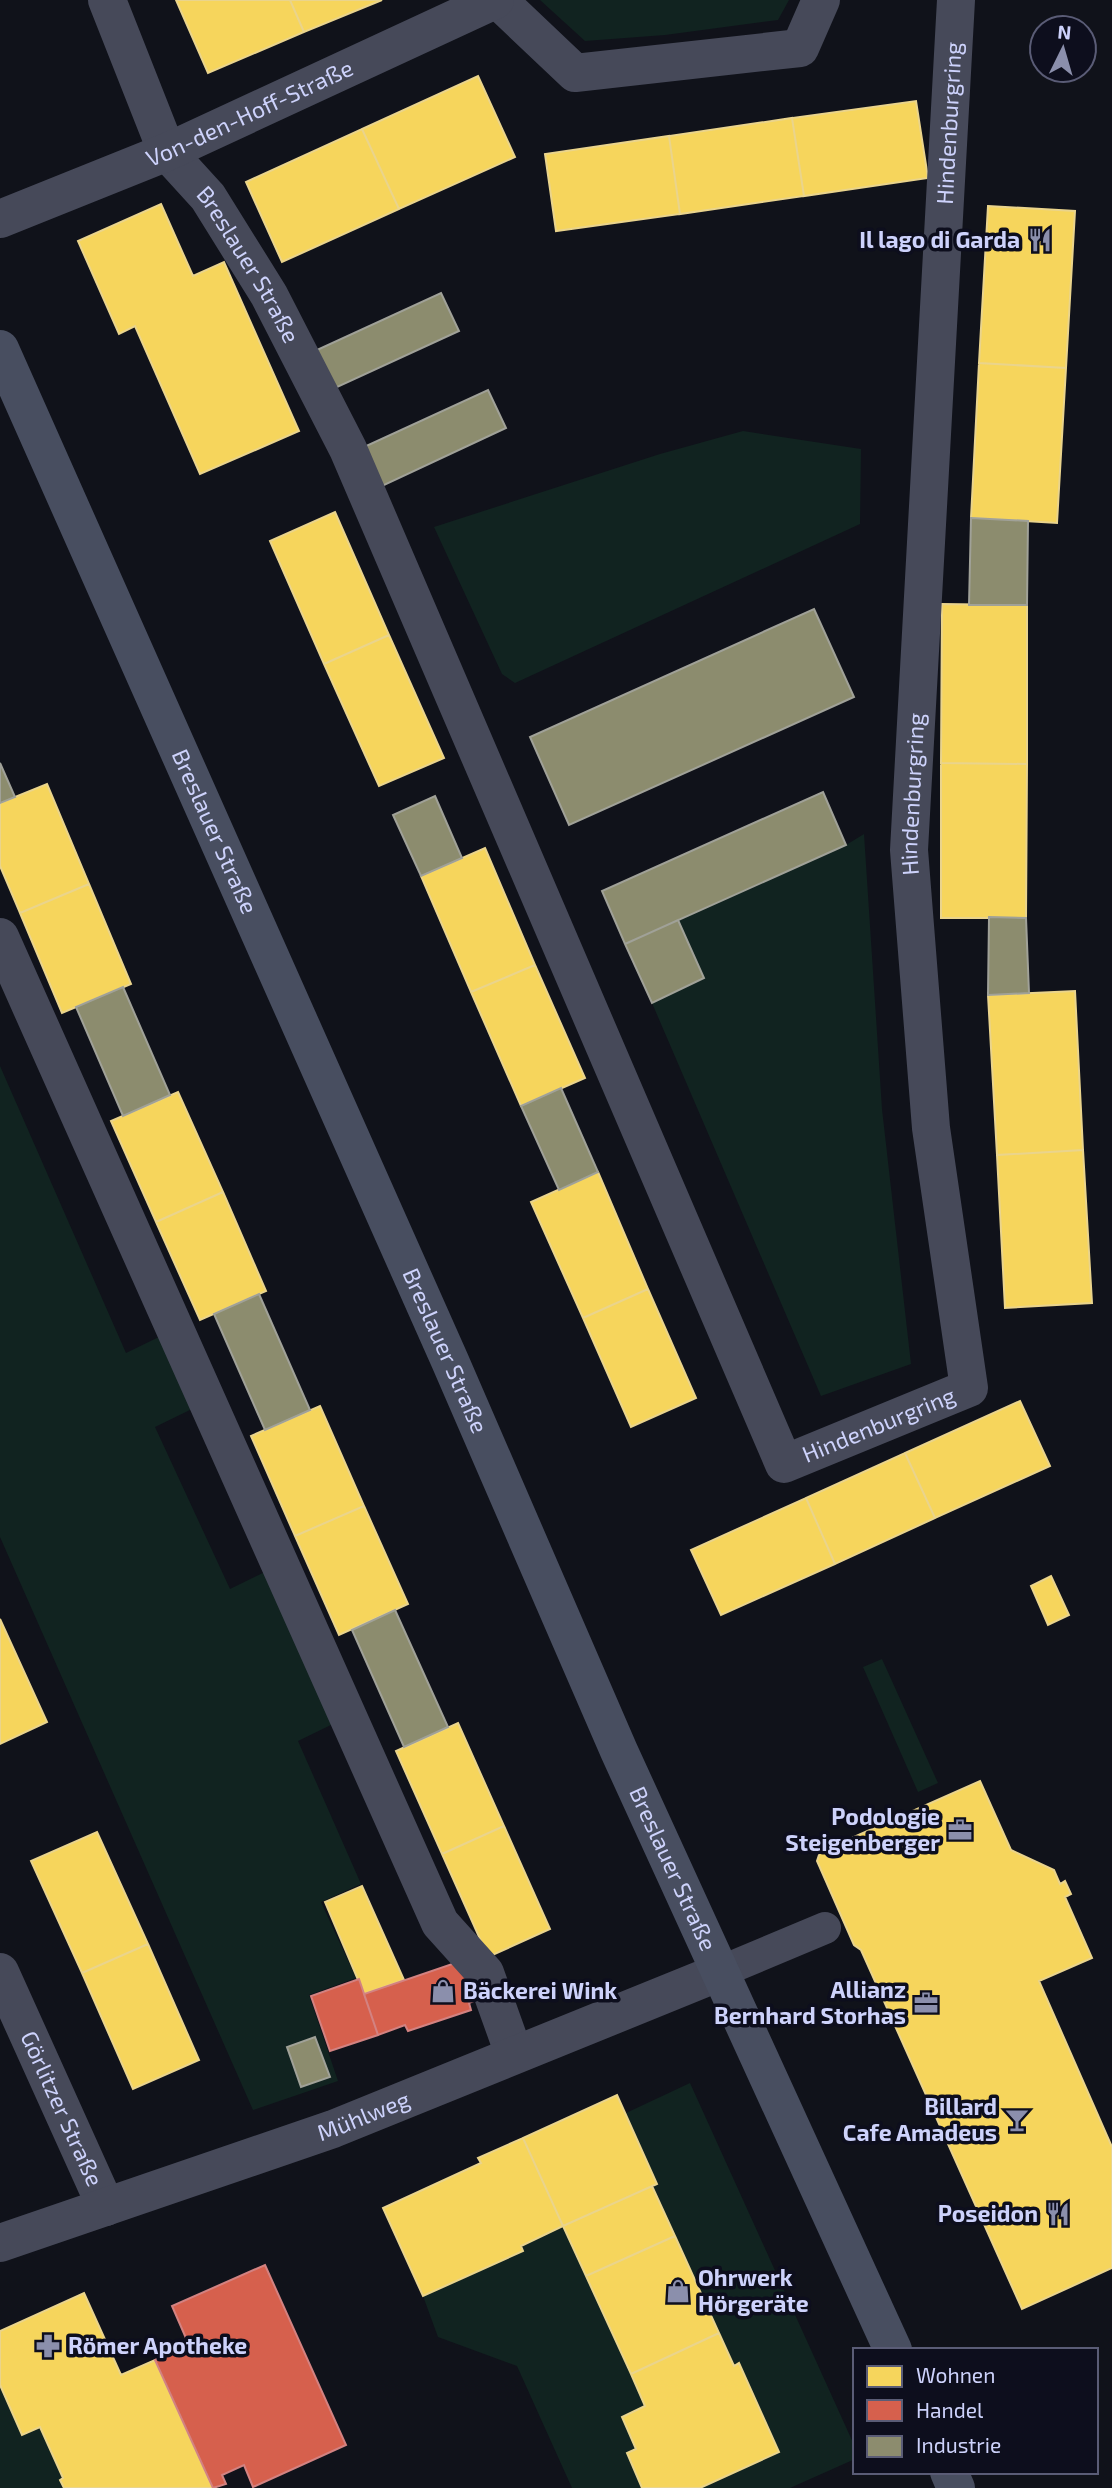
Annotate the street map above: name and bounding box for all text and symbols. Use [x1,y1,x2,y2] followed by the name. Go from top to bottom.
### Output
[1028,14,1098,84] north arrow
[1057,20,1072,44] text: N
[930,41,967,205] street label: Hindenburgring
[142,53,357,172] street label: Von-den-Hoff-Straße
[192,180,306,347] street label: Breslauer Straße
[859,225,1020,253] place label: Il lago di Garda
[1026,226,1054,254] restaurant icon: Il lago di Garda
[894,712,930,877] street label: Hindenburgring
[167,744,264,918] street label: Breslauer Straße
[397,1263,494,1437] street label: Breslauer Straße
[798,1380,959,1468] street label: Hindenburgring
[624,1782,723,1955] street label: Breslauer Straße
[785,1802,940,1856] place label: Podologie Steigenberger
[946,1816,974,1844] office icon: Podologie Steigenberger
[714,1975,906,2029] place label: Allianz Bernhard Storhas
[463,1976,617,2004] place label: Bäckerei Wink
[429,1977,457,2005] shop icon: Bäckerei Wink
[912,1989,940,2017] office icon: Allianz Bernhard Storhas
[15,2026,110,2190] street label: Görlitzer Straße
[313,2084,414,2146] street label: Mühlweg
[843,2092,997,2146] place label: Billard Cafe Amadeus
[1003,2106,1031,2134] bar icon: Billard Cafe Amadeus
[938,2199,1038,2227] place label: Poseidon
[1044,2200,1072,2228] restaurant icon: Poseidon
[698,2263,809,2317] place label: Ohrwerk Hörgeräte
[664,2277,692,2305] shop icon: Ohrwerk Hörgeräte
[68,2331,247,2359] place label: Römer Apotheke
[34,2332,62,2360] pharmacy icon: Römer Apotheke
[853,2348,1098,2474] legend
[916,2362,995,2387] text: Wohnen
[916,2397,984,2422] text: Handel
[916,2432,1001,2457] text: Industrie

